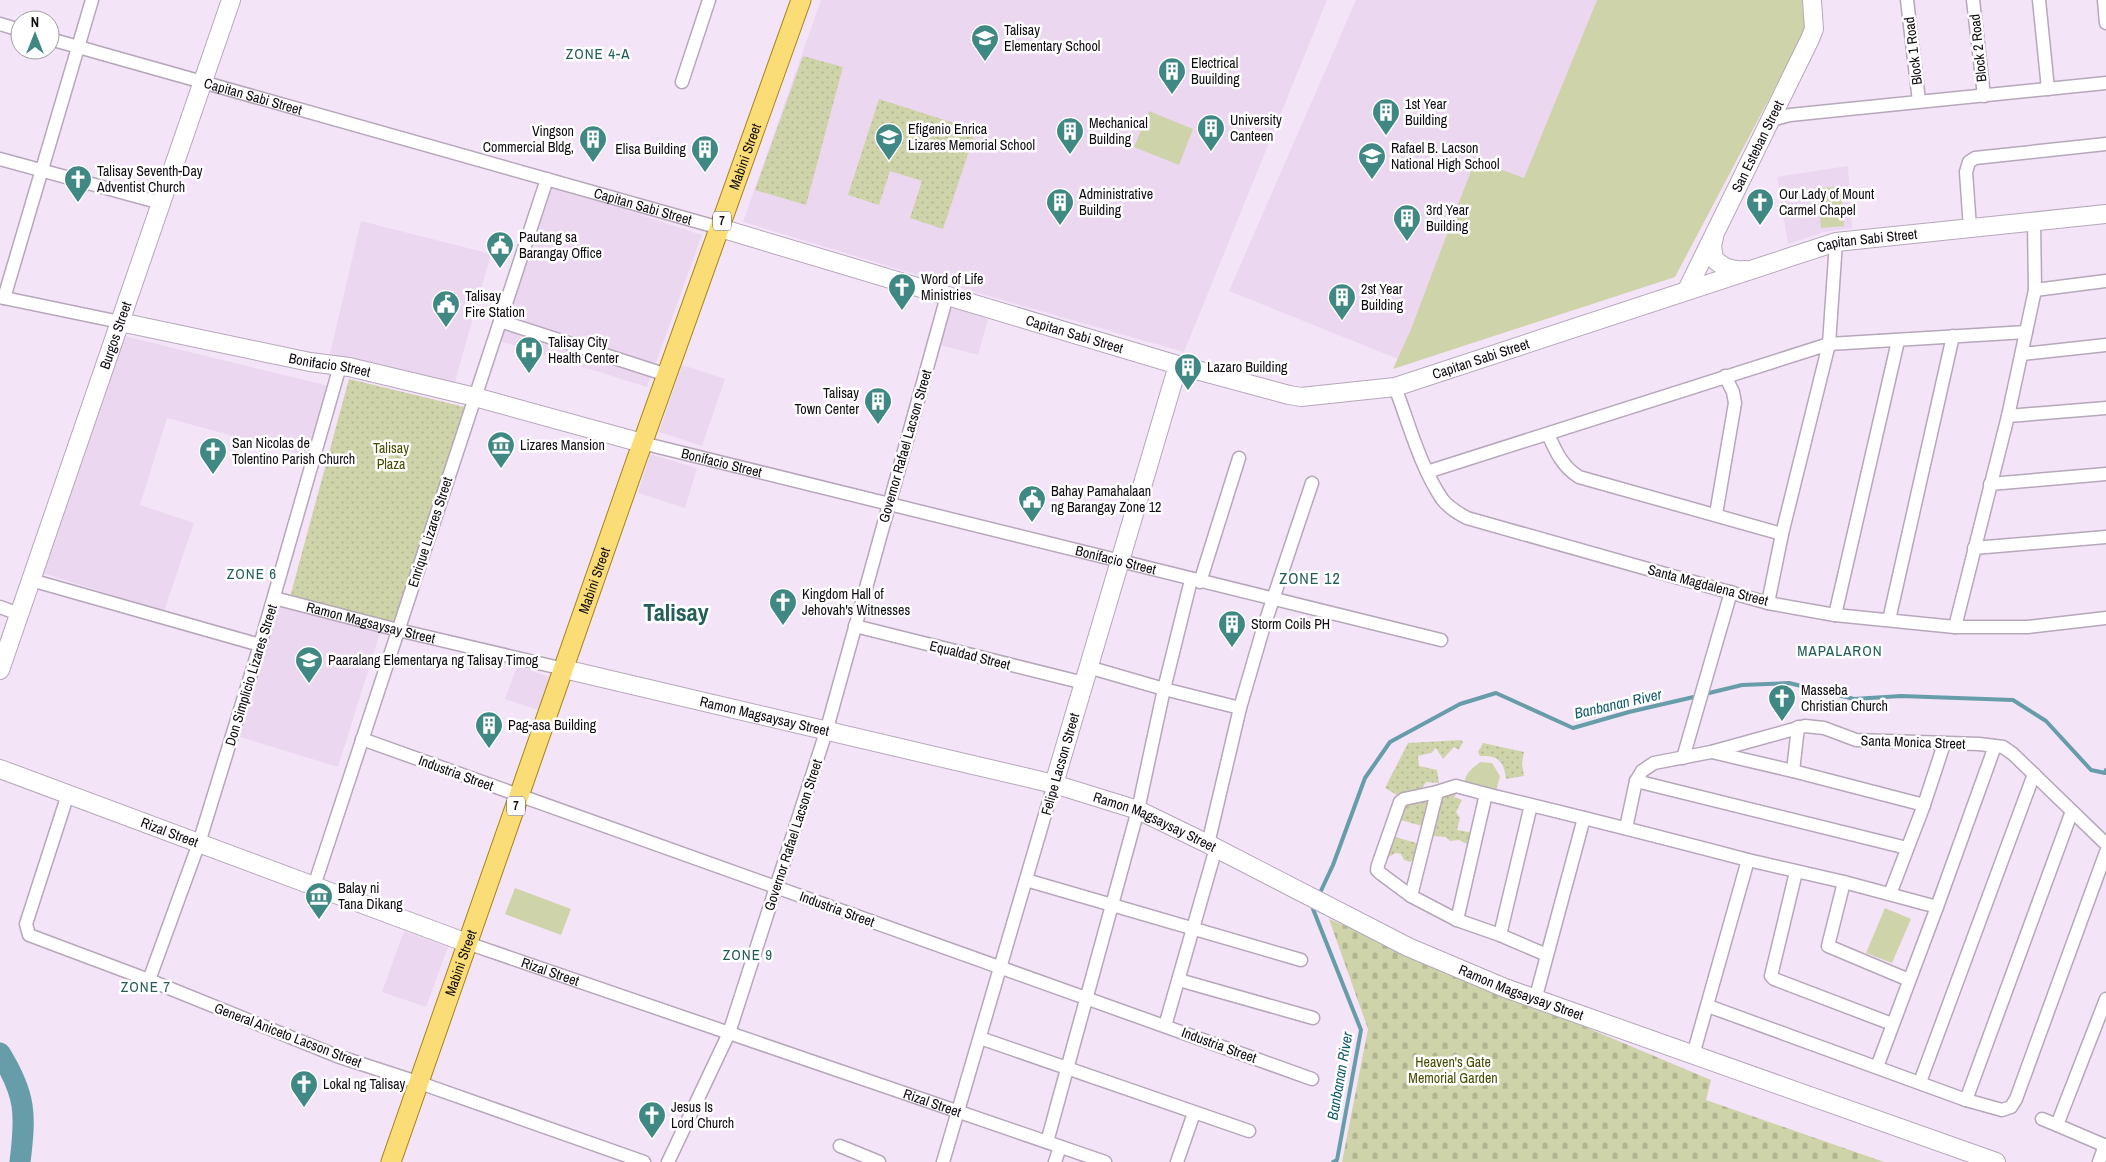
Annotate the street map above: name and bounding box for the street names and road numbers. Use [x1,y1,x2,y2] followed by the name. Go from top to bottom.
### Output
[1965,13,1991,83] street label: Block 2 Road
[1900,16,1926,86] street label: Block 1 Road
[202,74,304,119] street label: Capitan Sabi Street
[1727,98,1787,195] street label: San Esteban Street
[725,121,765,192] street label: Mabini Street
[592,184,694,229] street label: Capitan Sabi Street
[713,212,731,230] road number: 7
[1815,225,1918,257] street label: Capitan Sabi Street
[95,299,135,372] street label: Burgos Street
[1024,311,1125,357] street label: Capitan Sabi Street
[1430,334,1532,383] street label: Capitan Sabi Street
[287,349,372,381] street label: Bonifacio Street
[875,367,935,525] street label: Governor Rafael Lacson Street
[679,444,764,481] street label: Bonifacio Street
[404,475,456,589] street label: Enrique Lizares Street
[1074,541,1158,578] street label: Bonifacio Street
[574,545,614,616] street label: Mabini Street
[1646,560,1770,610] street label: Santa Magdalena Street
[305,598,437,647] street label: Ramon Magsaysay Street
[221,602,281,748] street label: Don Simplicio Lizares Street
[928,636,1012,674] street label: Equaldad Street
[698,692,831,740] street label: Ramon Magsaysay Street
[1037,711,1083,817] street label: Felipe Lacson Street
[1860,731,1966,753] street label: Santa Monica Street
[416,751,496,795] street label: Industria Street
[760,757,826,913] street label: Governor Rafael Lacson Street
[1091,788,1219,856] street label: Ramon Magsaysay Street
[507,796,525,816] road number: 7
[138,813,201,851] street label: Rizal Street
[797,887,877,931] street label: Industria Street
[441,927,480,998] street label: Mabini Street
[519,953,582,990] street label: Rizal Street
[1456,960,1586,1024] street label: Ramon Magsaysay Street
[212,999,364,1071] street label: General Aniceto Lacson Street
[1179,1023,1259,1067] street label: Industria Street
[901,1084,964,1121] street label: Rizal Street

